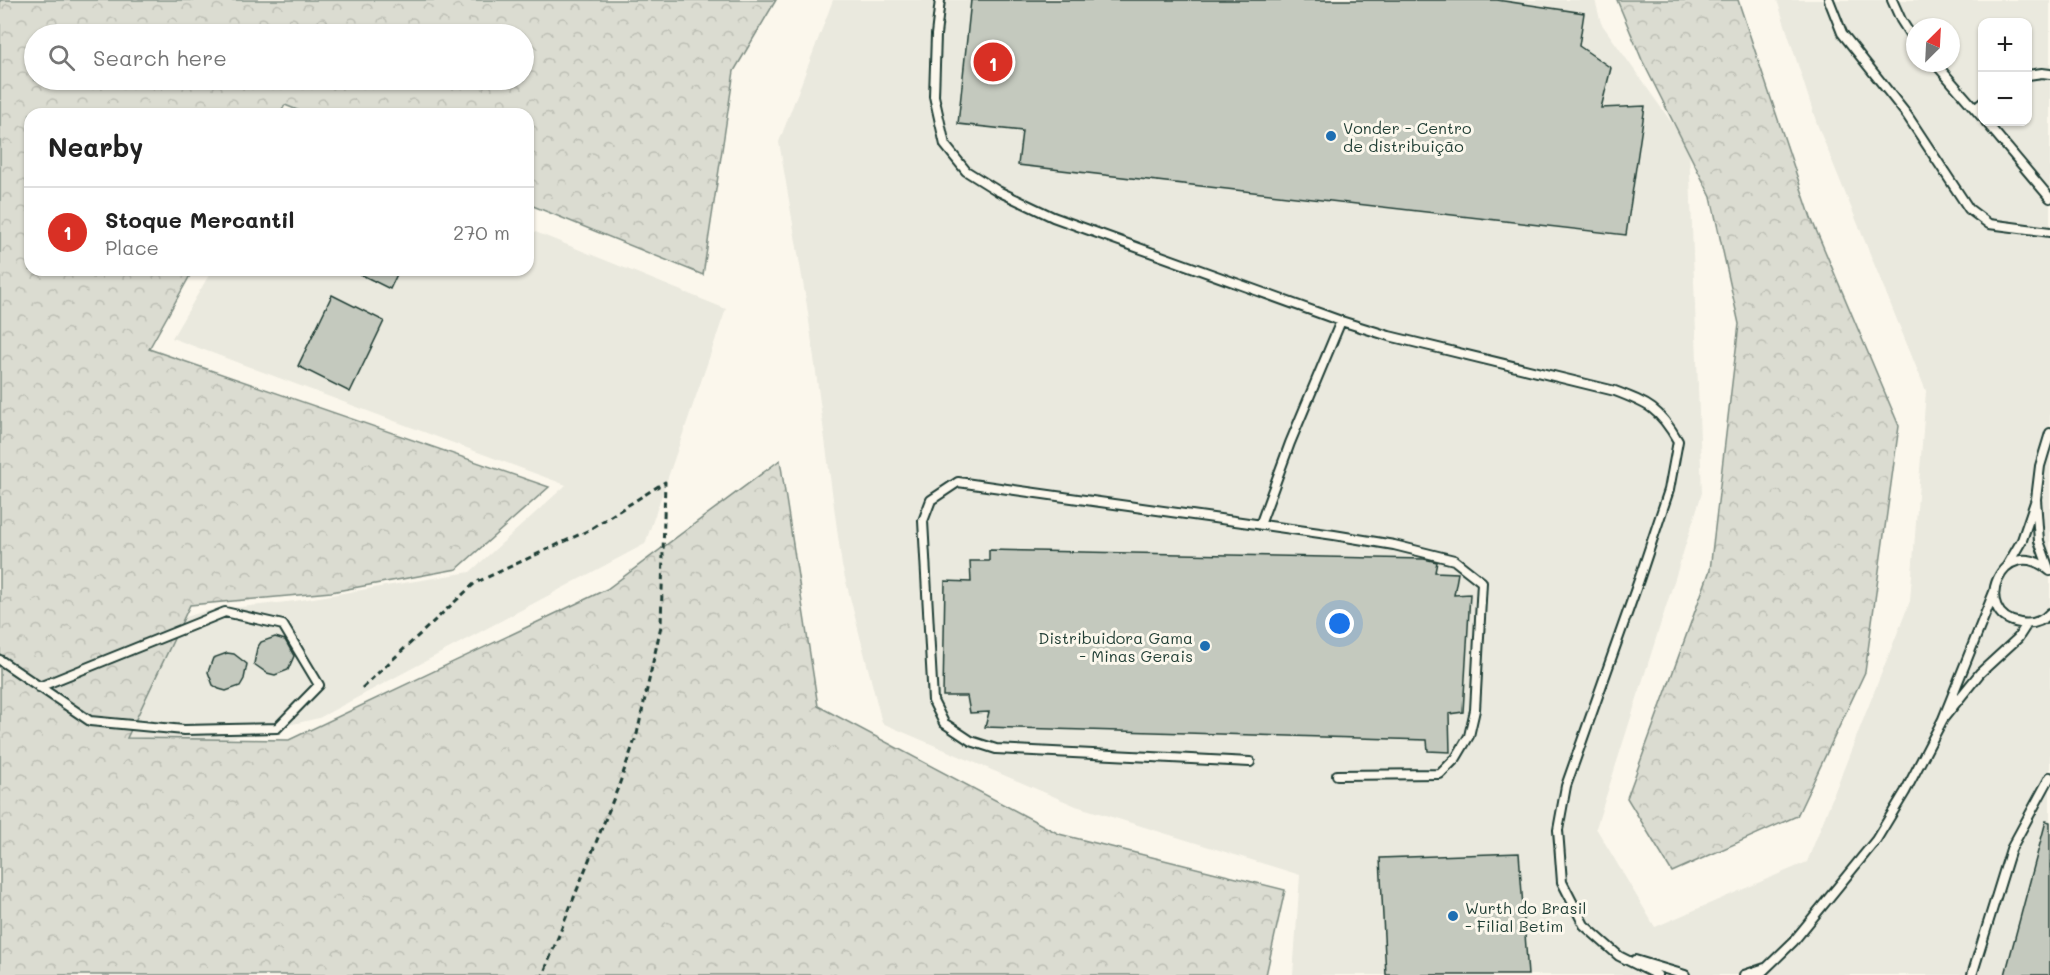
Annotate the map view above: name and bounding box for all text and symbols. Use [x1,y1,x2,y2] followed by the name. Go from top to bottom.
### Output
[1906,18,1960,72] north arrow
[1978,18,2032,126] map controls
[1978,18,2032,72] button: +
[24,24,534,90] search box
[974,40,1012,84] pin: 1
[45,41,78,74] icon: search
[93,43,227,72] text: Search here
[1978,72,2032,126] button: −
[1343,117,1471,156] place label: Vonder - Centro de distribuição
[1324,129,1338,143] marker: Vonder - Centro de distribuição
[48,130,143,164] text: Nearby
[105,205,295,234] text: Stoque Mercantil
[63,219,72,245] text: 1
[453,219,510,245] text: 270 m
[105,234,159,260] text: Place
[1325,609,1354,638] your location
[1038,627,1193,666] place label: Distribuidora Gama - Minas Gerais
[1198,639,1212,653] marker: Distribuidora Gama - Minas Gerais
[1465,897,1586,936] place label: Wurth do Brasil - Filial Betim
[1446,909,1460,923] marker: Wurth do Brasil - Filial Betim

